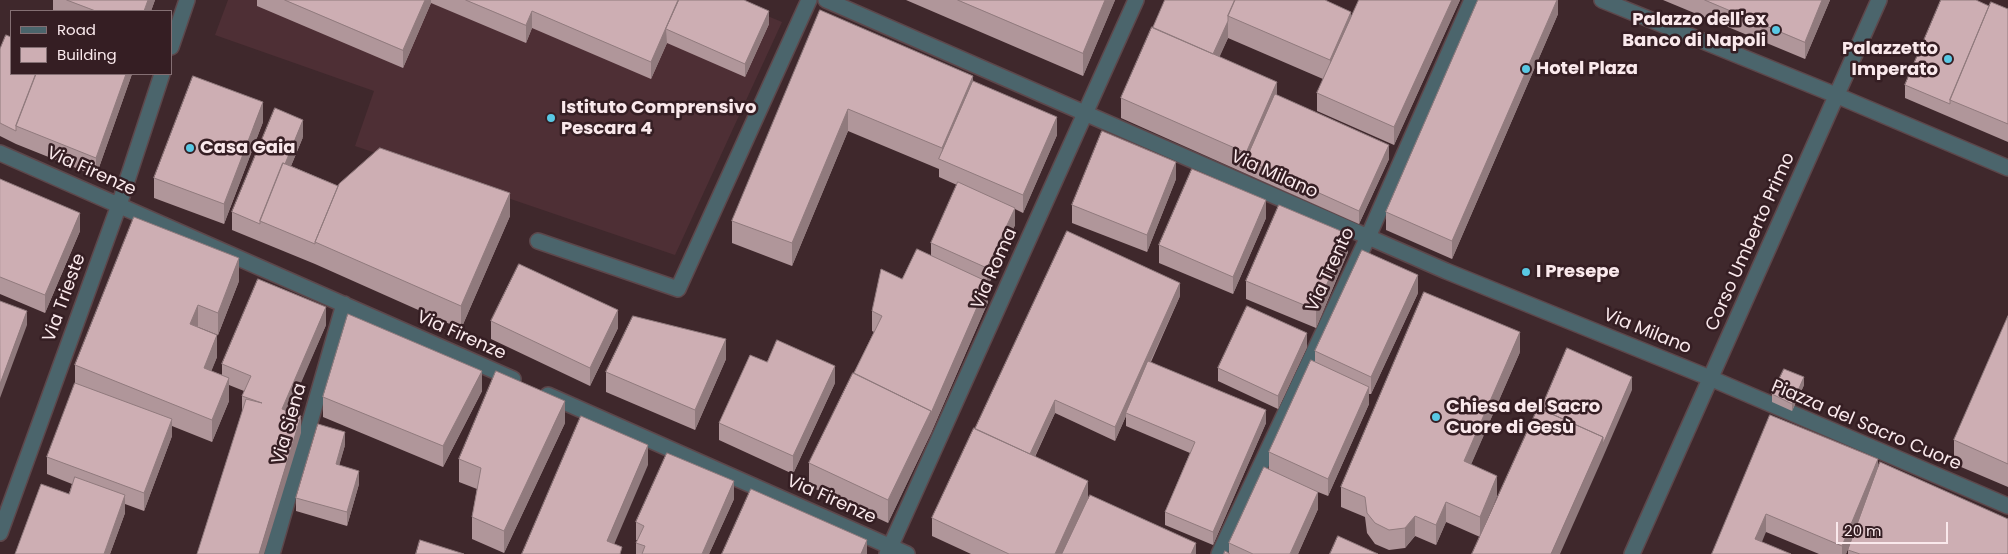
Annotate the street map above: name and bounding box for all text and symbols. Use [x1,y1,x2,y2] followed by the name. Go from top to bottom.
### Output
[1622,9,1766,52] place label: Palazzo dell'ex Banco di Napoli
[10,10,172,75] legend
[57,19,96,40] text: Road
[1770,24,1782,36] marker: Palazzo dell'ex Banco di Napoli
[1842,38,1938,80] place label: Palazzetto Imperato
[57,44,117,65] text: Building
[1942,53,1954,65] marker: Palazzetto Imperato
[1536,58,1638,80] place label: Hotel Plaza
[1520,63,1532,75] marker: Hotel Plaza
[561,97,756,140] place label: Istituto Comprensivo Pescara 4
[545,112,557,124] marker: Istituto Comprensivo Pescara 4
[200,137,295,159] place label: Casa Gaia
[184,142,196,154] marker: Casa Gaia
[43,143,139,201] street label: Via Firenze
[1227,146,1321,204] street label: Via Milano
[1702,149,1800,335] street label: Corso Umberto Primo
[1302,224,1360,316] street label: Via Trento
[967,225,1023,313] street label: Via Roma
[39,251,91,345] street label: Via Trieste
[1536,261,1620,283] place label: I Presepe
[1520,266,1532,278] marker: I Presepe
[1600,305,1694,359] street label: Via Milano
[413,307,509,365] street label: Via Firenze
[1768,376,1964,476] street label: Piazza del Sacro Cuore
[268,381,312,467] street label: Via Siena
[1446,396,1600,438] place label: Chiesa del Sacro Cuore di Gesù
[1430,411,1442,423] marker: Chiesa del Sacro Cuore di Gesù
[783,471,879,529] street label: Via Firenze
[1838,512,1950,544] scale bar
[1844,520,1882,541] text: 20 m

